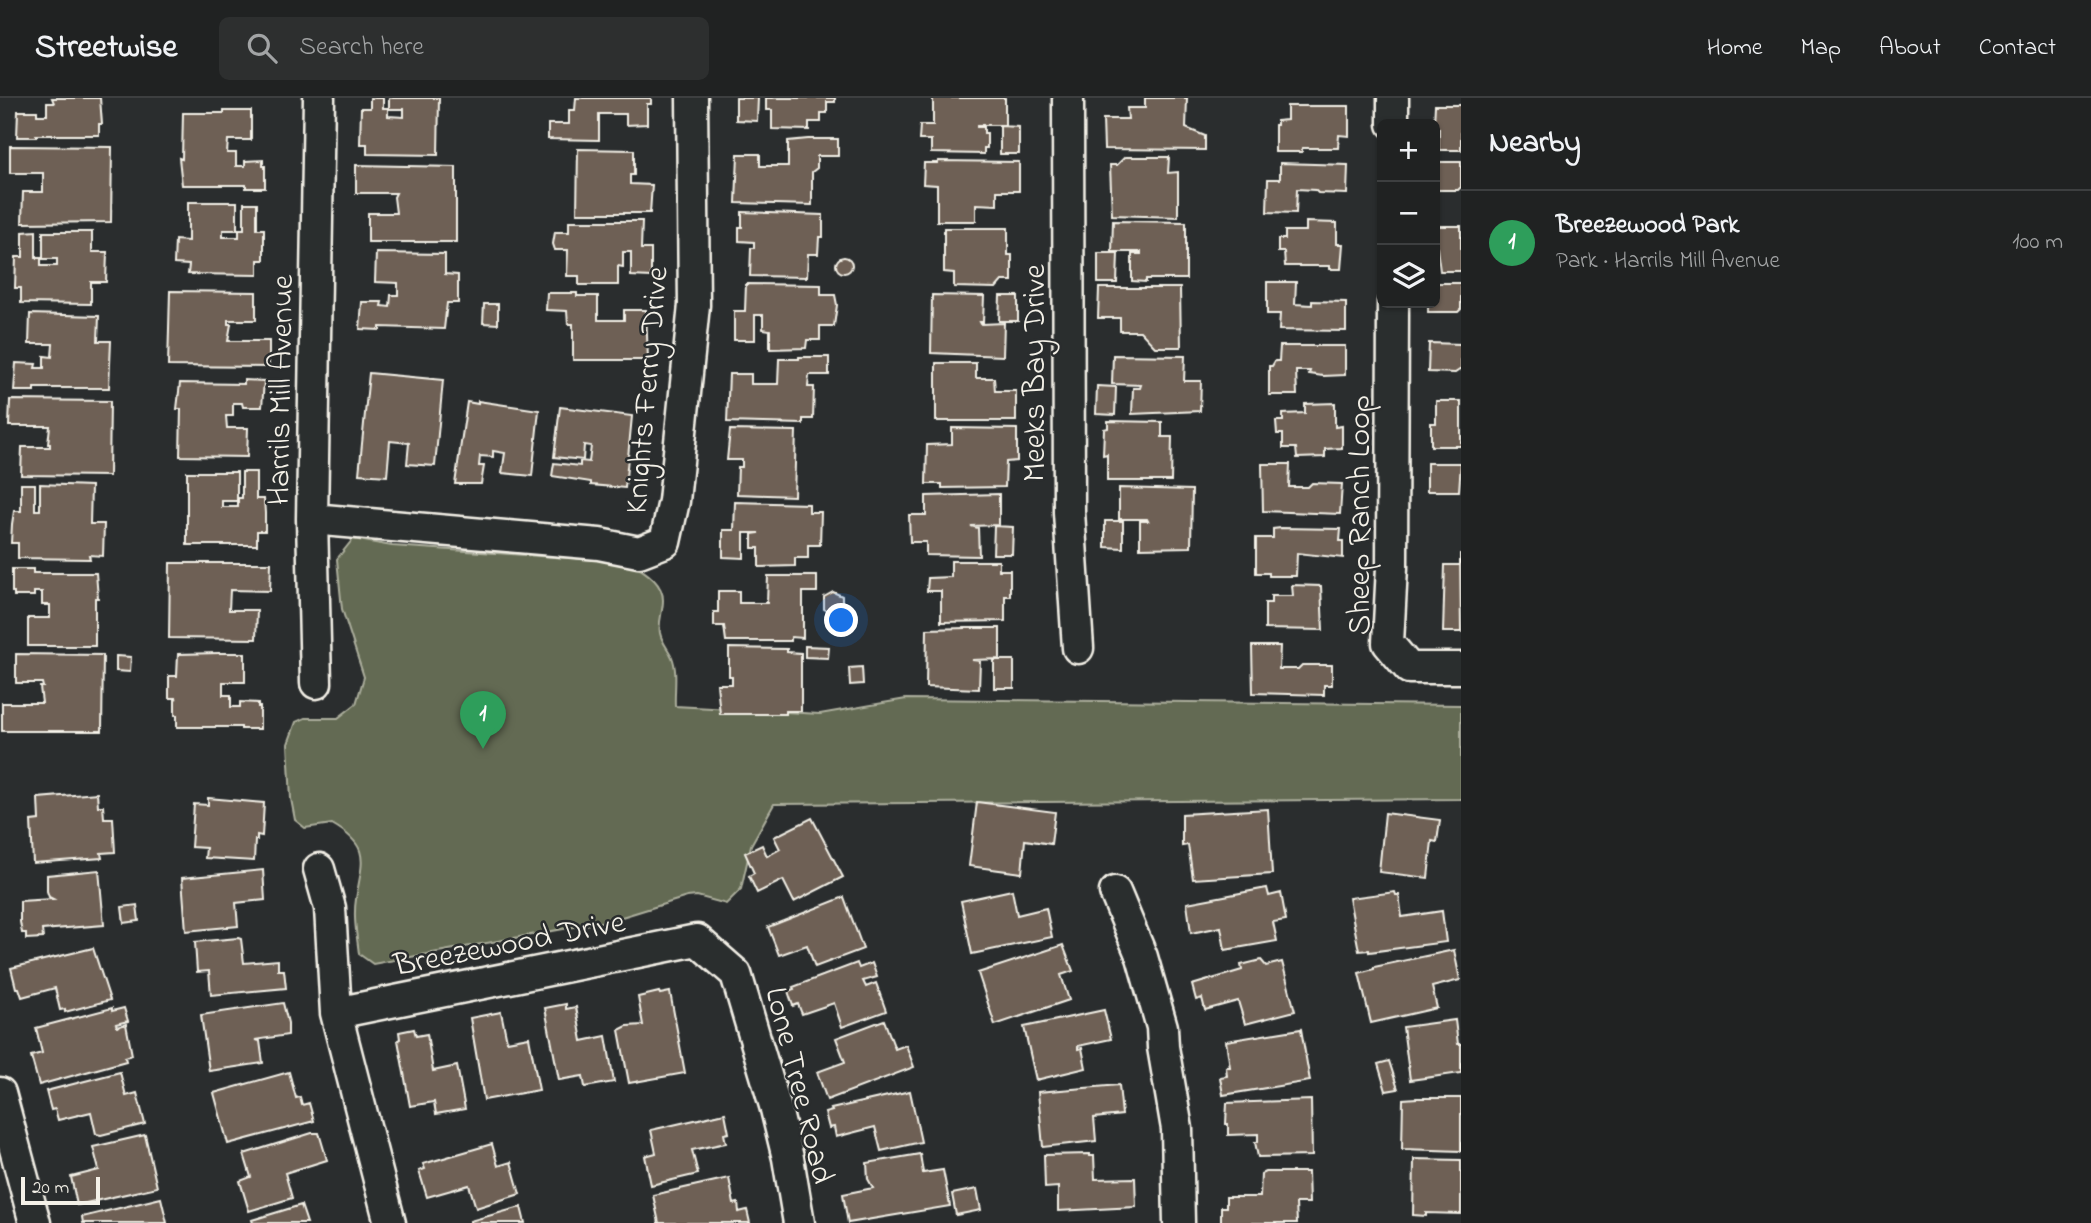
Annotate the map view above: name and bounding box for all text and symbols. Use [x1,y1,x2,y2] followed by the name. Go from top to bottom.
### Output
[219,17,709,80] search box
[35,24,177,72] text: Streetwise
[243,29,281,67] icon: search
[299,29,424,67] text: Search here
[1707,31,1763,66] text: Home
[1801,31,1841,66] text: Map
[1879,31,1941,66] text: About
[1979,31,2056,66] text: Contact
[1377,119,1440,308] map controls
[1377,119,1440,182] button: +
[1489,122,1581,166] text: Nearby
[1377,182,1440,245] button: −
[1556,207,1739,245] text: Breezewood Park
[1508,226,1516,259] text: 1
[2012,226,2063,259] text: 100 m
[1377,245,1440,308] button: layers
[1556,245,1780,278] text: Park · Harrils Mill Avenue
[1013,263,1060,482] street label: Meeks Bay Drive
[614,264,683,516] street label: Knights Ferry Drive
[257,274,308,506] street label: Harrils Mill Avenue
[1338,395,1385,635] street label: Sheep Ranch Loop
[824,603,858,637] your location
[460,691,506,749] pin: 1
[389,900,630,991] street label: Breezewood Drive
[750,983,845,1189] street label: Lone Tree Road
[21,1174,100,1206] scale bar
[32,1175,69,1202] text: 20 m

